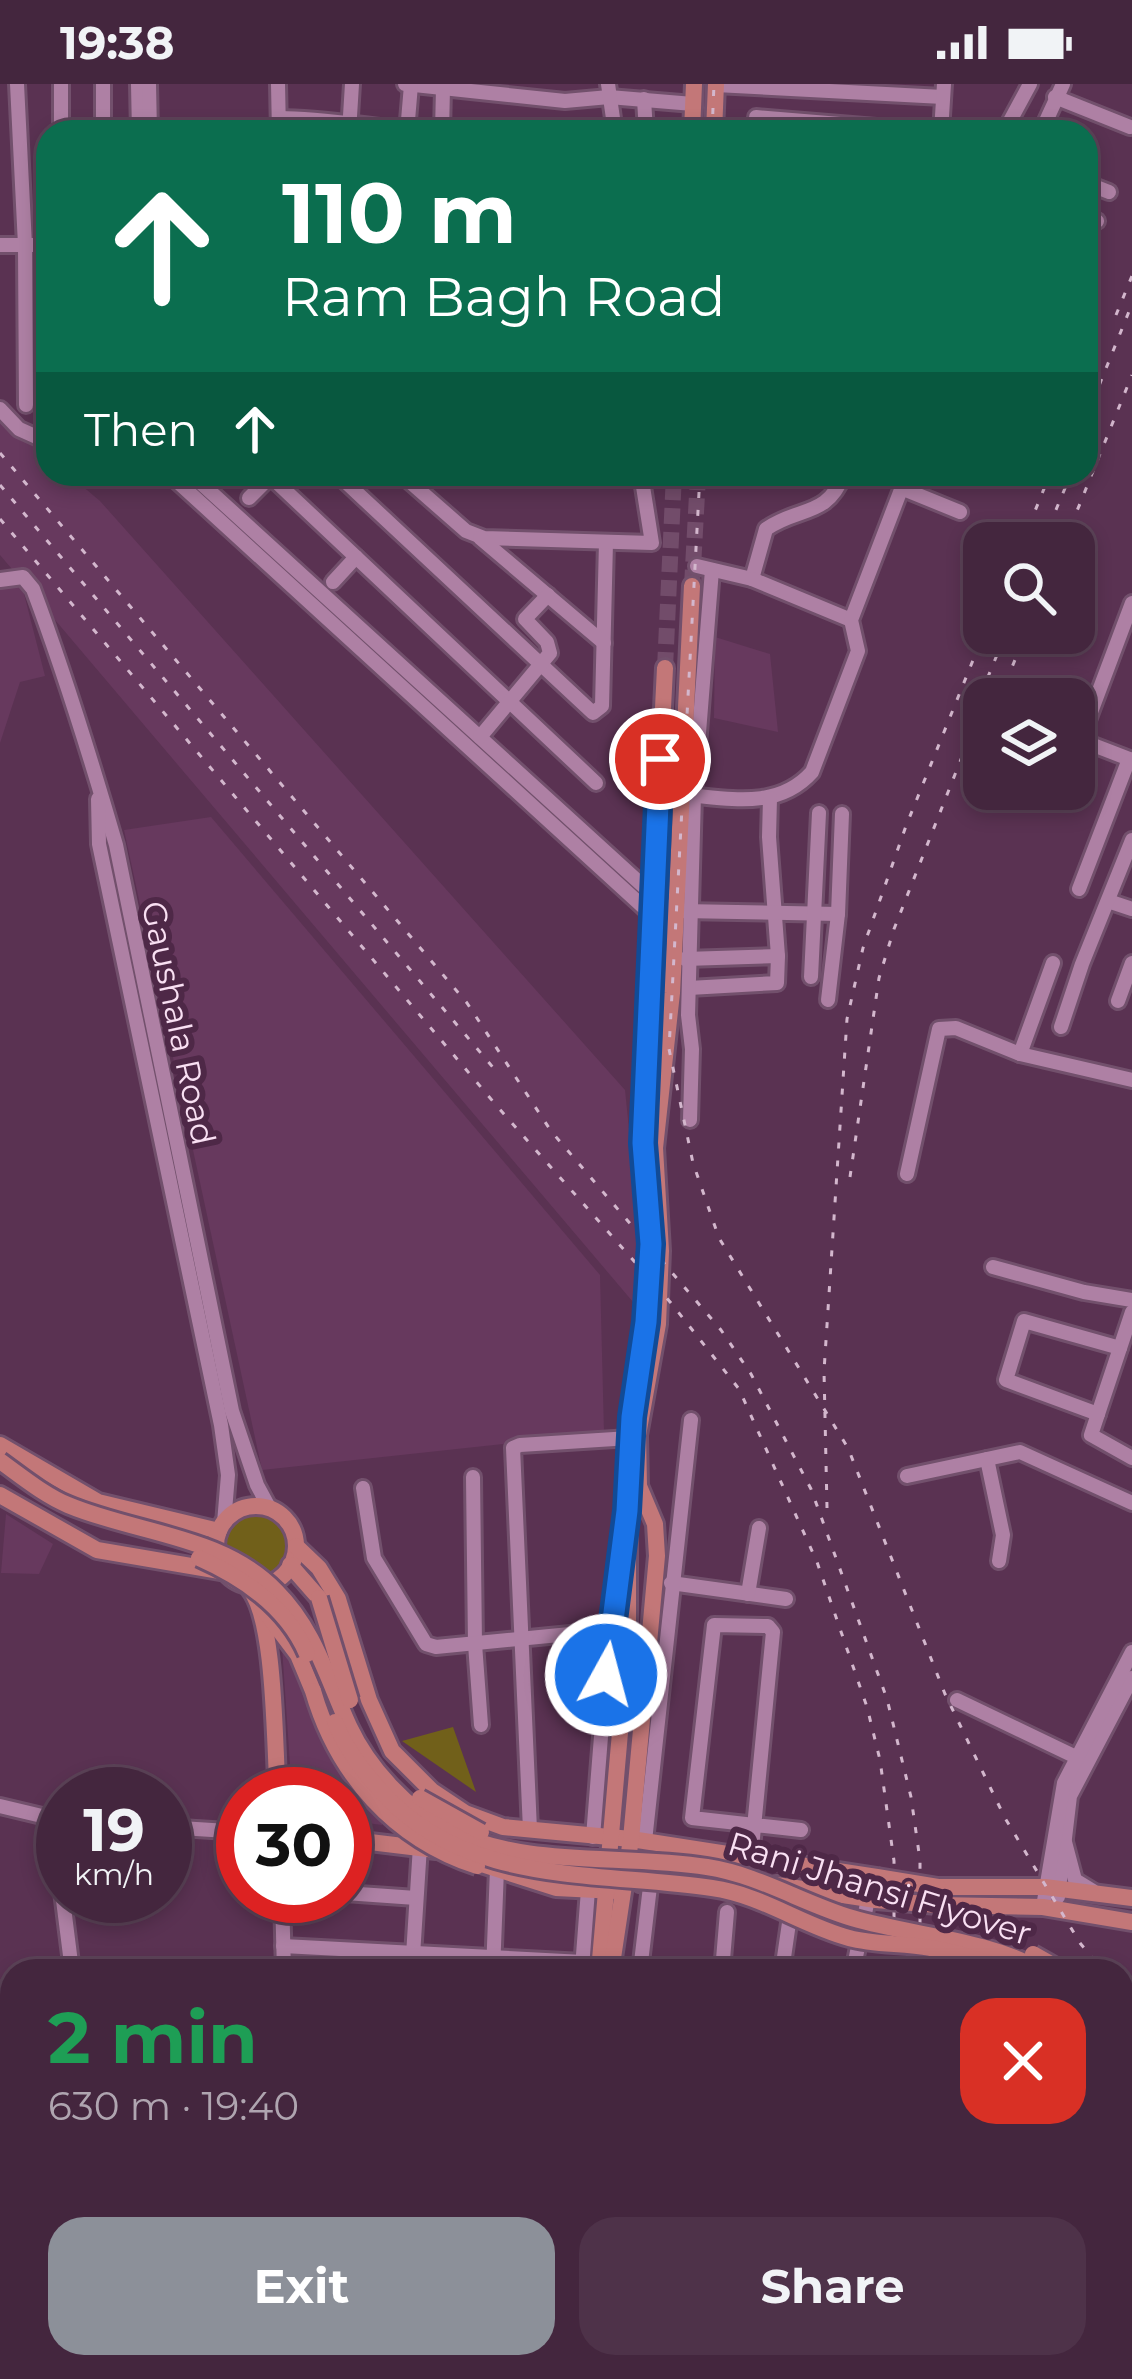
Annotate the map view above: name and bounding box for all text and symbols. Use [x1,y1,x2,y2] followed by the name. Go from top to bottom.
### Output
[60,15,174,70] text: 19:38
[282,162,517,264] text: 110 m
[84,168,240,324] icon: ahead
[282,264,725,330] text: Ram Bagh Road
[222,396,288,462] icon: ahead
[84,402,198,457] text: Then
[963,522,1095,810] map controls
[963,522,1095,654] button: search
[963,678,1095,810] button: layers
[609,708,711,810] pin
[627,726,693,792] icon: arrive
[134,897,224,1149] street label: Gaushala Road
[543,1612,669,1738] position arrow
[216,1767,372,1923] speed limit sign: 30
[83,1793,145,1866] text: 19
[724,1823,1036,1953] street label: Rani Jhansi Flyover
[74,1856,154,1893] text: km/h
[48,1993,258,2081] text: 2 min
[960,1998,1086,2124] button: close
[48,2082,299,2130] text: 630 m · 19:40
[48,2217,555,2355] button: Exit
[579,2217,1086,2355] button: Share

